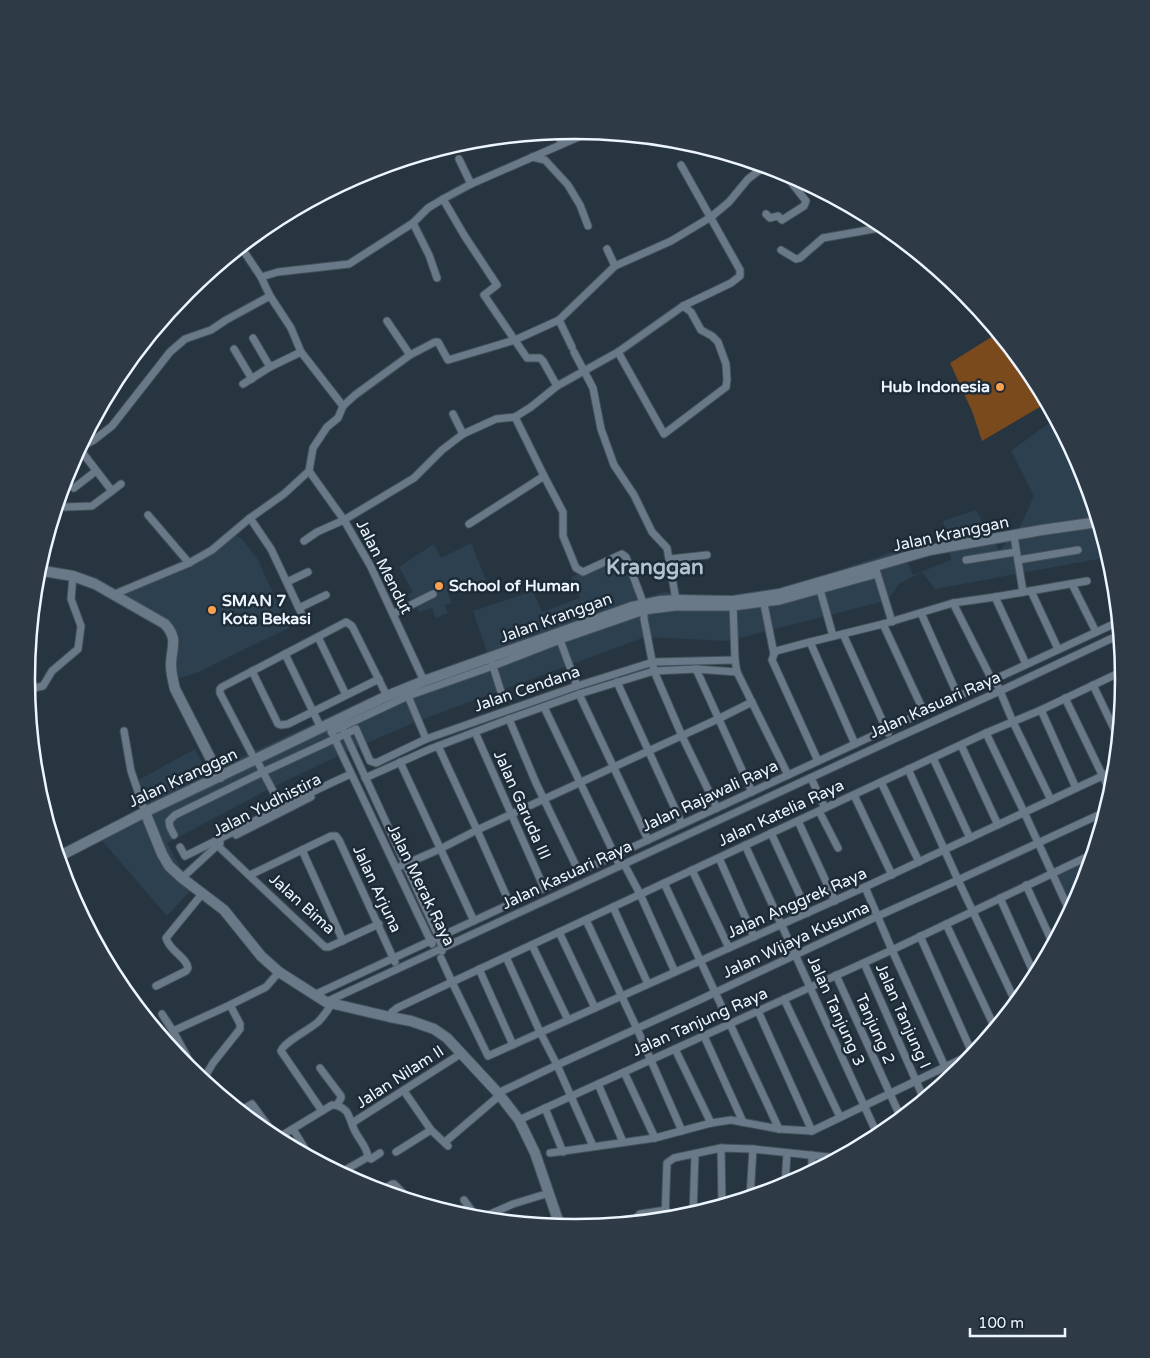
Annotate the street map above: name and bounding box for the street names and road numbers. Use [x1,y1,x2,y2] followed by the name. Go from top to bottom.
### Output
[891,512,1011,556] street label: Jalan Kranggan
[352,516,416,618] street label: Jalan Mendut
[497,588,615,648] street label: Jalan Kranggan
[471,662,583,716] street label: Jalan Cendana
[866,667,1004,743] street label: Jalan Kasuari Raya
[125,744,241,812] street label: Jalan Kranggan
[489,747,555,863] street label: Jalan Garuda III
[639,756,781,836] street label: Jalan Rajawali Raya
[210,769,324,841] street label: Jalan Yudhistira
[715,775,847,851] street label: Jalan Katelia Raya
[383,821,459,949] street label: Jalan Merak Raya
[499,836,635,914] street label: Jalan Kasuari Raya
[348,842,406,936] street label: Jalan Arjuna
[724,863,870,943] street label: Jalan Anggrek Raya
[265,869,339,939] street label: Jalan Bima
[720,897,872,983] street label: Jalan Wijaya Kusuma
[803,953,869,1069] street label: Jalan Tanjung 3
[871,960,935,1072] street label: Jalan Tanjung I
[629,983,771,1061] street label: Jalan Tanjung Raya
[851,991,899,1067] street label: Tanjung 2
[352,1041,448,1113] street label: Jalan Nilam II

